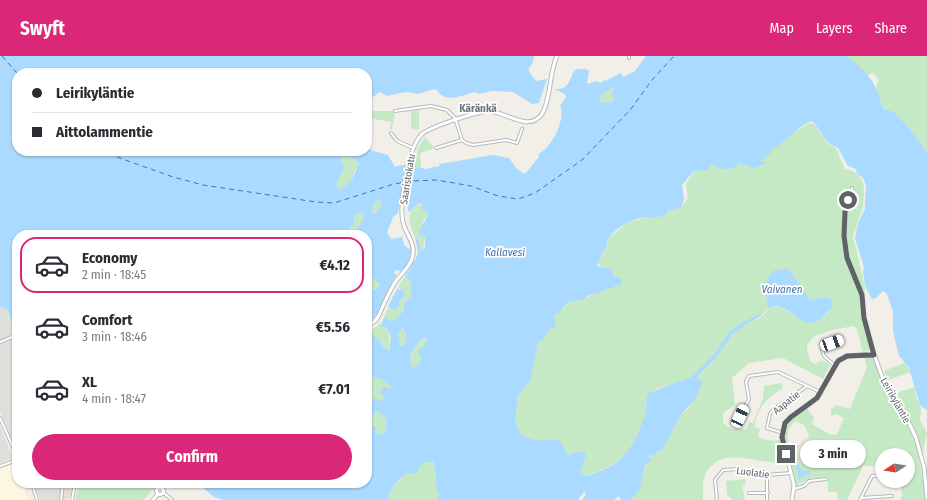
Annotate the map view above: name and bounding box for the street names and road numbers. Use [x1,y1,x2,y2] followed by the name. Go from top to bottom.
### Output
[398,153,418,205] street label: Saaristokatu
[878,376,913,425] street label: Leirikyläntie
[771,388,803,417] street label: Aapatie
[736,465,770,481] street label: Luolatie

